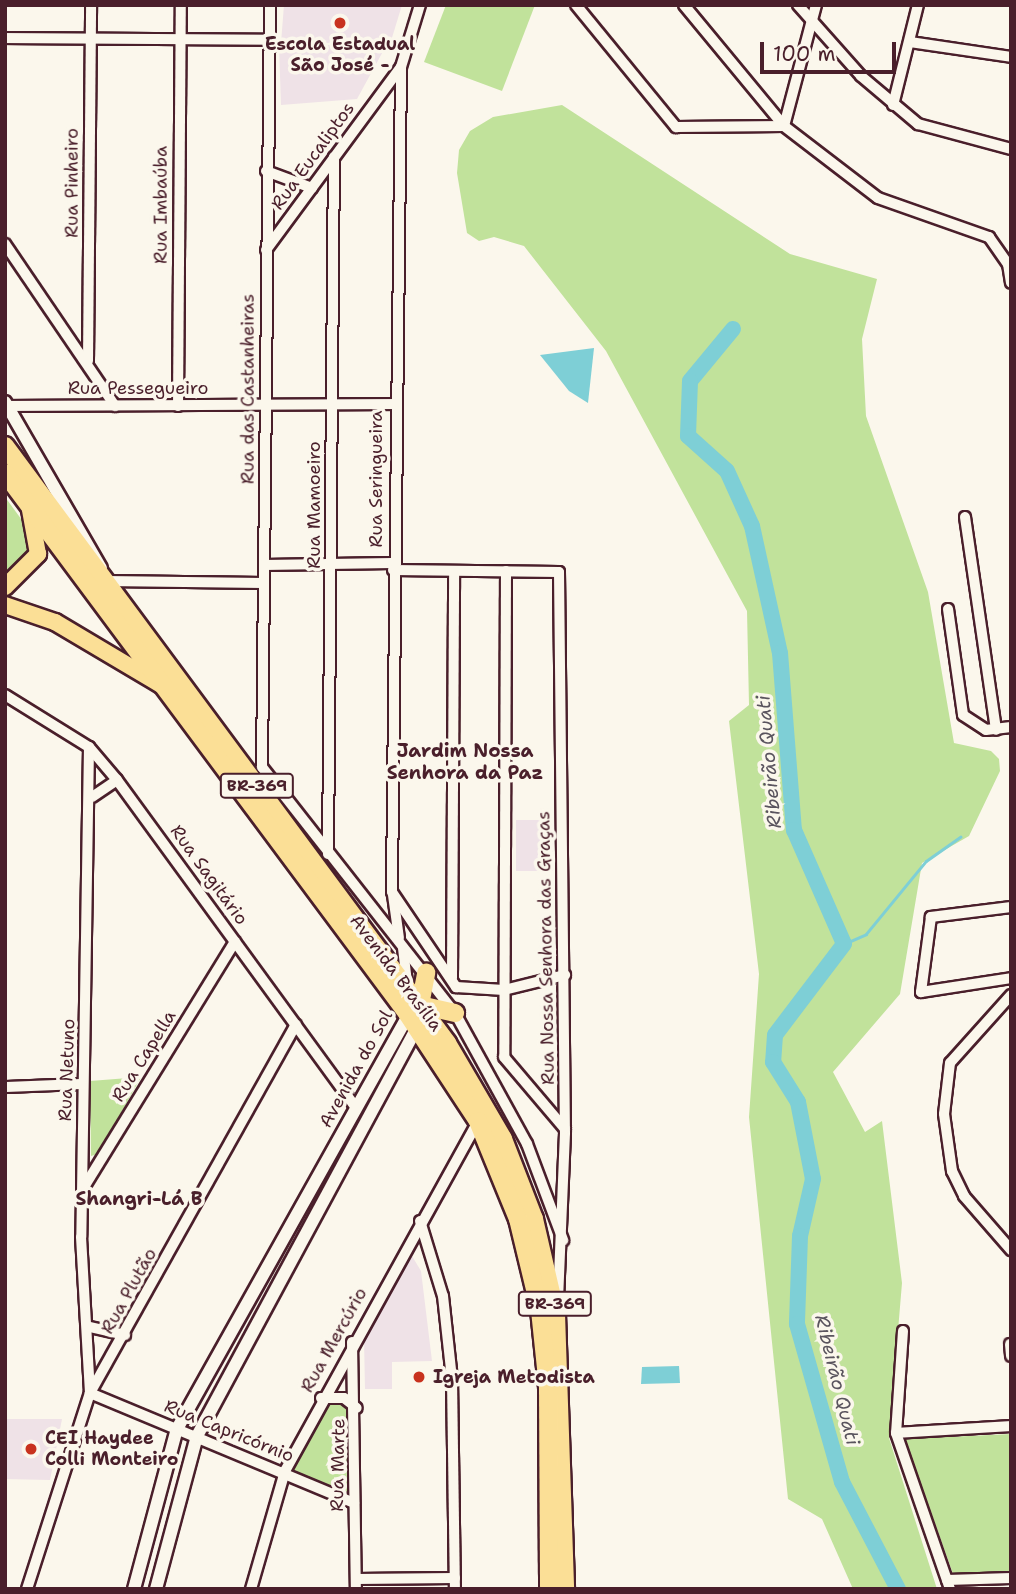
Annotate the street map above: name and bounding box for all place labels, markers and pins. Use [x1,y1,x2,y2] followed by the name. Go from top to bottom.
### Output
[332,15,348,31] marker: Escola Estadual São José -
[265,34,415,76] place label: Escola Estadual São José -
[433,1366,595,1388] place label: Igreja Metodista
[411,1369,427,1385] marker: Igreja Metodista
[45,1428,179,1470] place label: CEI Haydee Colli Monteiro
[23,1441,39,1457] marker: CEI Haydee Colli Monteiro

